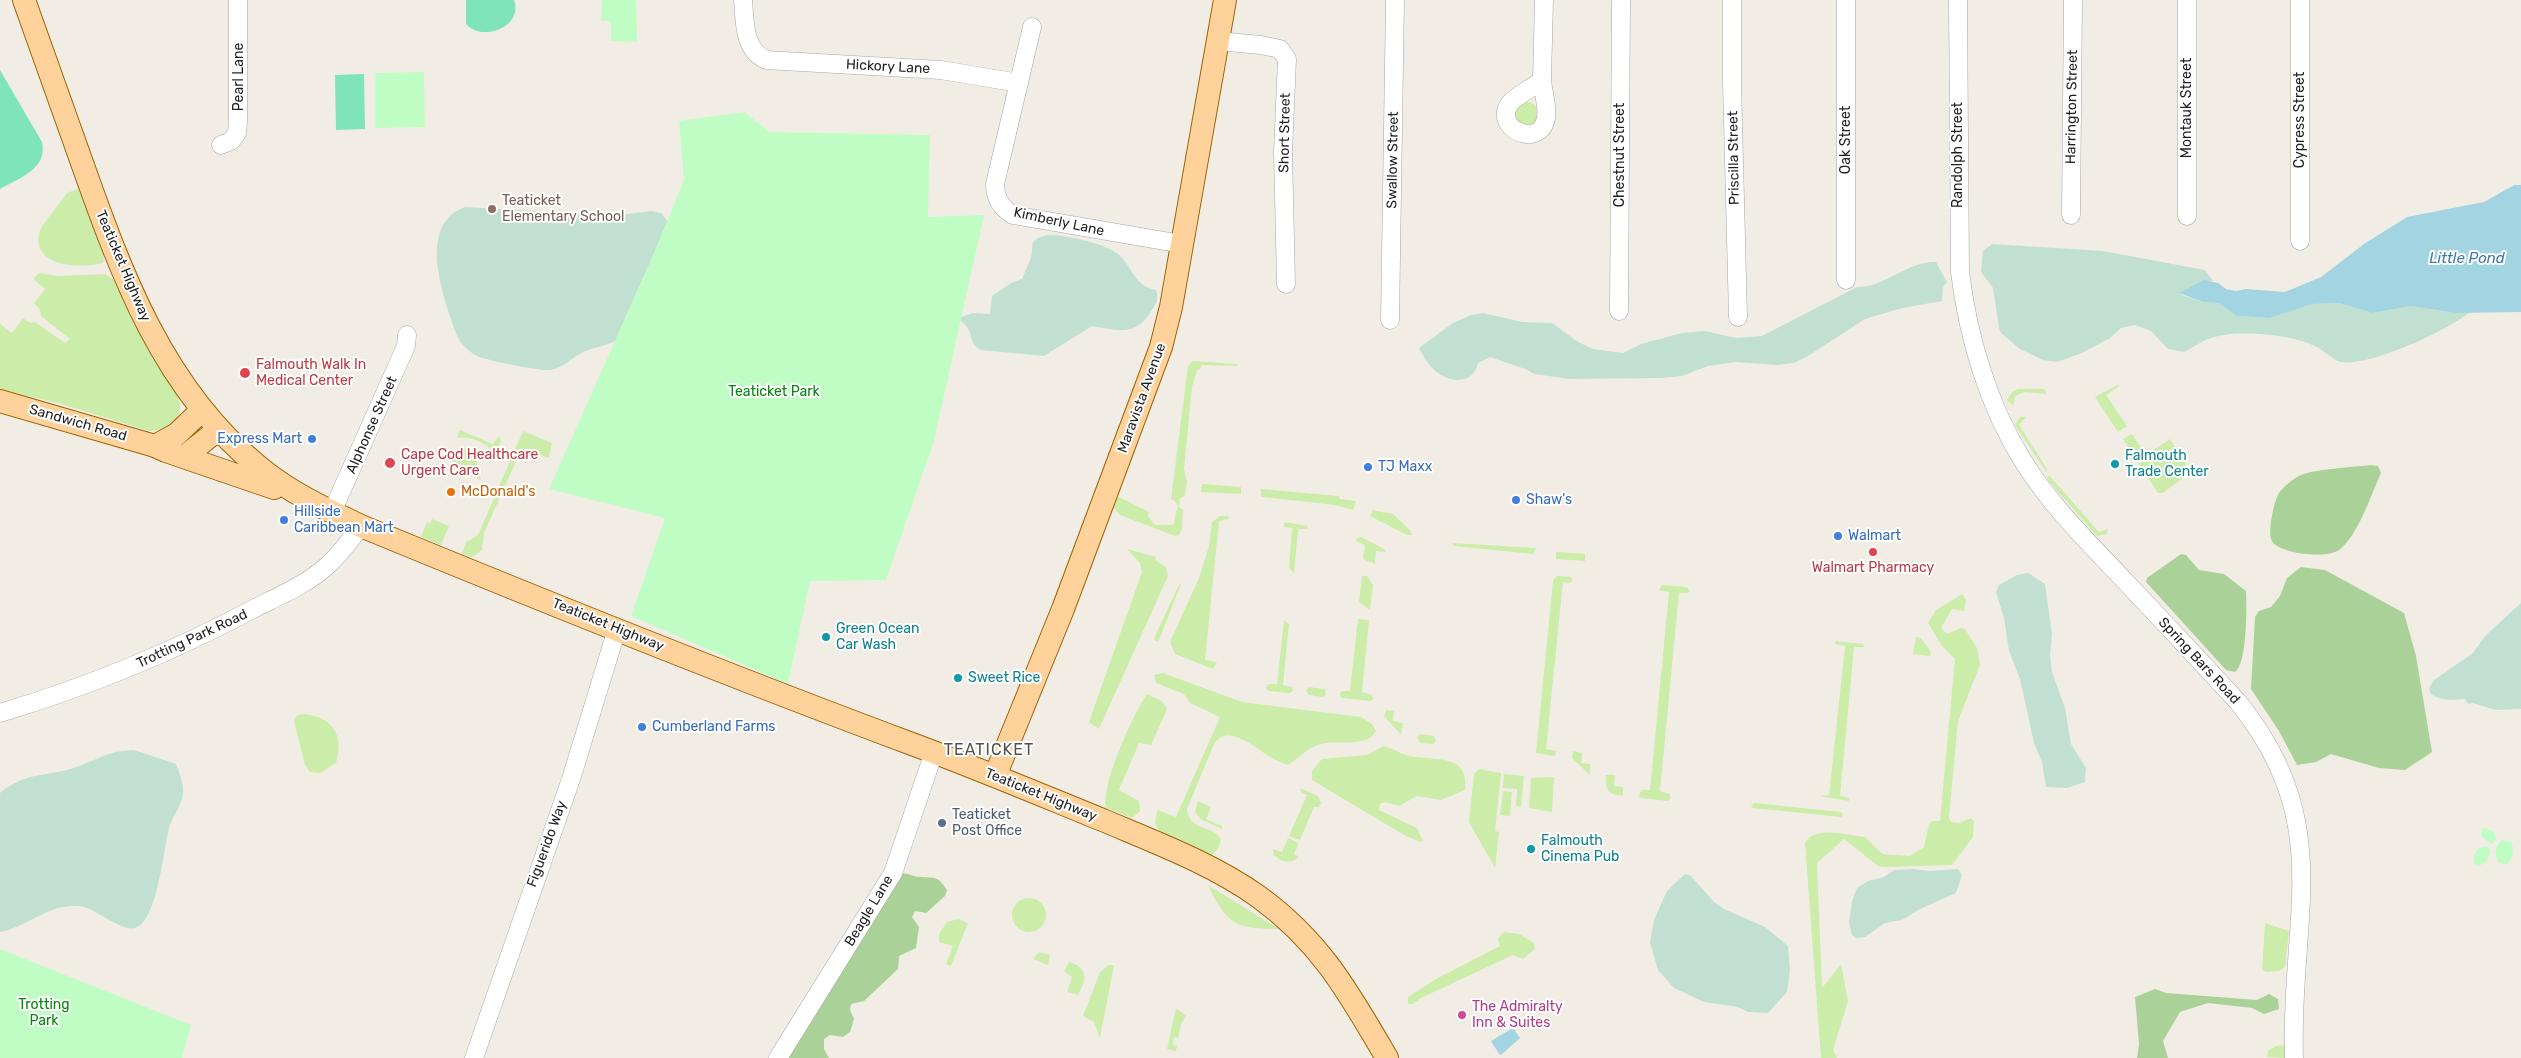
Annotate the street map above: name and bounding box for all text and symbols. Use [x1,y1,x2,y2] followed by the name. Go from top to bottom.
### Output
[231,43,247,111] street label: Pearl Lane
[2063,50,2081,164] street label: Harrington Street
[845,56,931,78] street label: Hickory Lane
[2179,58,2195,158] street label: Montauk Street
[2292,72,2308,168] street label: Cypress Street
[1276,93,1294,173] street label: Short Street
[1950,102,1966,208] street label: Randolph Street
[1612,103,1628,207] street label: Chestnut Street
[1838,106,1854,174] street label: Oak Street
[1384,111,1402,209] street label: Swallow Street
[1725,111,1743,205] street label: Priscilla Street
[502,193,625,226] place label: Teaticket Elementary School
[486,203,498,215] marker: Teaticket Elementary School
[1012,204,1106,240] street label: Kimberly Lane
[92,208,154,324] street label: Teaticket Highway
[2429,250,2505,268] water label: Little Pond
[1114,341,1170,455] street label: Maravista Avenue
[256,357,366,390] place label: Falmouth Walk In Medical Center
[238,366,252,380] marker: Falmouth Walk In Medical Center
[343,374,401,476] street label: Alphonse Street
[728,384,820,400] park label: Teaticket Park
[27,401,129,445] street label: Sandwich Road
[217,431,302,447] place label: Express Mart
[306,433,318,445] marker: Express Mart
[401,447,538,480] place label: Cape Cod Healthcare Urgent Care
[2125,448,2209,481] place label: Falmouth Trade Center
[383,456,397,470] marker: Cape Cod Healthcare Urgent Care
[2109,458,2121,470] marker: Falmouth Trade Center
[1378,459,1432,475] place label: TJ Maxx
[1362,461,1374,473] marker: TJ Maxx
[461,484,535,500] place label: McDonald's
[445,486,457,498] marker: McDonald's
[1526,492,1572,508] place label: Shaw's
[1510,494,1522,506] marker: Shaw's
[294,504,394,536] place label: Hillside Caribbean Mart
[278,514,290,526] marker: Hillside Caribbean Mart
[1848,528,1901,544] place label: Walmart
[1832,530,1844,542] marker: Walmart
[1867,546,1879,558] marker: Walmart Pharmacy
[1812,560,1934,576] place label: Walmart Pharmacy
[550,595,666,655] street label: Teaticket Highway
[134,606,250,672] street label: Trotting Park Road
[2155,614,2243,708] street label: Spring Bars Road
[836,621,920,654] place label: Green Ocean Car Wash
[820,631,832,643] marker: Green Ocean Car Wash
[968,670,1040,686] place label: Sweet Rice
[952,672,964,684] marker: Sweet Rice
[652,719,775,735] place label: Cumberland Farms
[636,721,648,733] marker: Cumberland Farms
[943,740,1035,760] district label: TEATICKET
[983,765,1099,825] street label: Teaticket Highway
[524,798,570,890] street label: Figuerido Way
[952,807,1022,840] place label: Teaticket Post Office
[936,817,948,829] marker: Teaticket Post Office
[1541,833,1619,866] place label: Falmouth Cinema Pub
[1525,843,1537,855] marker: Falmouth Cinema Pub
[841,872,897,950] street label: Beagle Lane
[18,997,70,1030] park label: Trotting Park
[1472,999,1563,1032] place label: The Admiralty Inn & Suites
[1456,1009,1468,1021] marker: The Admiralty Inn & Suites

